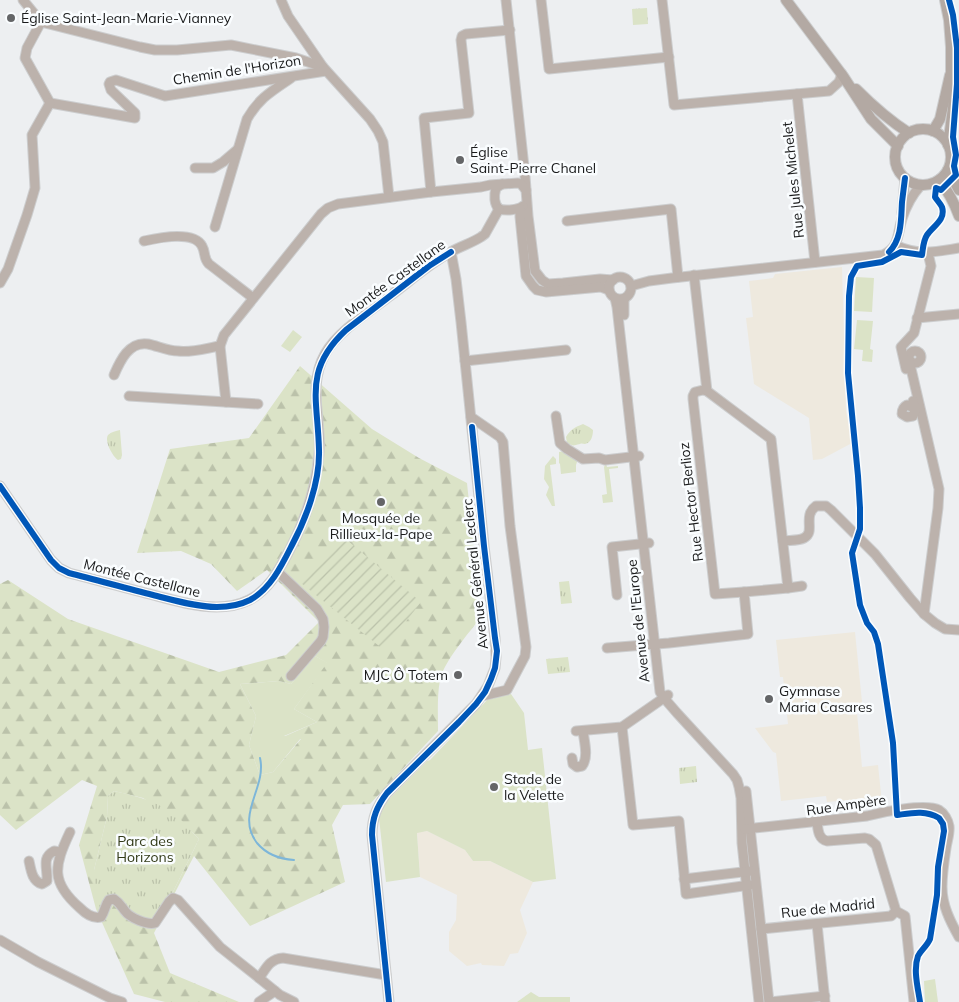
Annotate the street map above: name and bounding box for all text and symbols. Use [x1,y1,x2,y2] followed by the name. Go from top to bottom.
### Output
[21,9,232,27] place label: Église Saint-Jean-Marie-Vianney
[5,12,17,24] marker: Église Saint-Jean-Marie-Vianney
[172,51,302,89] street label: Chemin de l'Horizon
[778,121,808,239] street label: Rue Jules Michelet
[470,143,596,177] place label: Église Saint-Pierre Chanel
[454,154,466,166] marker: Église Saint-Pierre Chanel
[341,235,449,321] street label: Montée Castellane
[675,441,707,563] street label: Rue Hector Berlioz
[375,496,387,508] marker: Mosquée de Rillieux-la-Pape
[458,498,492,650] street label: Avenue Général Leclerc
[330,509,432,543] place label: Mosquée de Rillieux-la-Pape
[82,555,202,601] street label: Montée Castellane
[623,558,653,684] street label: Avenue de l'Europe
[364,666,448,684] place label: MJC Ô Totem
[452,669,464,681] marker: MJC Ô Totem
[779,682,873,716] place label: Gymnase Maria Casares
[763,693,775,705] marker: Gymnase Maria Casares
[504,770,564,804] place label: Stade de la Velette
[488,781,500,793] marker: Stade de la Velette
[805,791,887,819] street label: Rue Ampère
[116,832,174,866] park label: Parc des Horizons
[780,894,876,922] street label: Rue de Madrid

